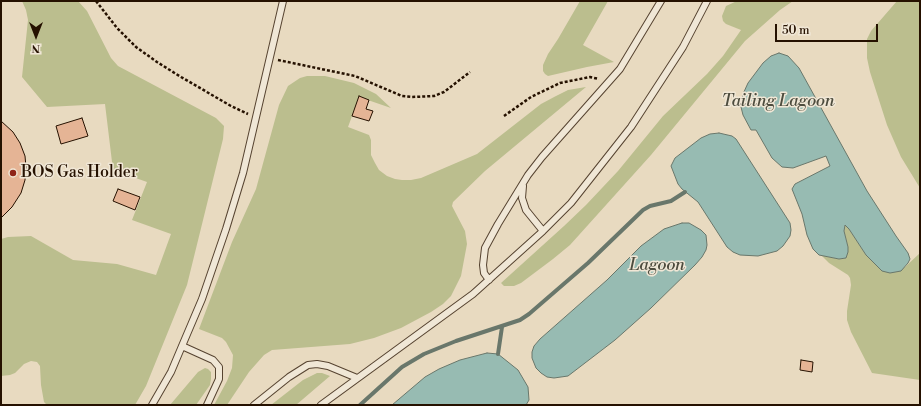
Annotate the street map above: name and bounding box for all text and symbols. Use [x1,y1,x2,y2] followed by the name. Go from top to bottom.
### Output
[16,16,56,56] north arrow
[777,16,880,42] scale bar
[782,23,810,38] text: 50 m
[32,41,40,55] text: N
[722,92,834,112] water label: Tailing Lagoon
[21,163,138,183] place label: BOS Gas Holder
[8,168,18,178] marker: BOS Gas Holder
[629,256,685,276] water label: Lagoon

